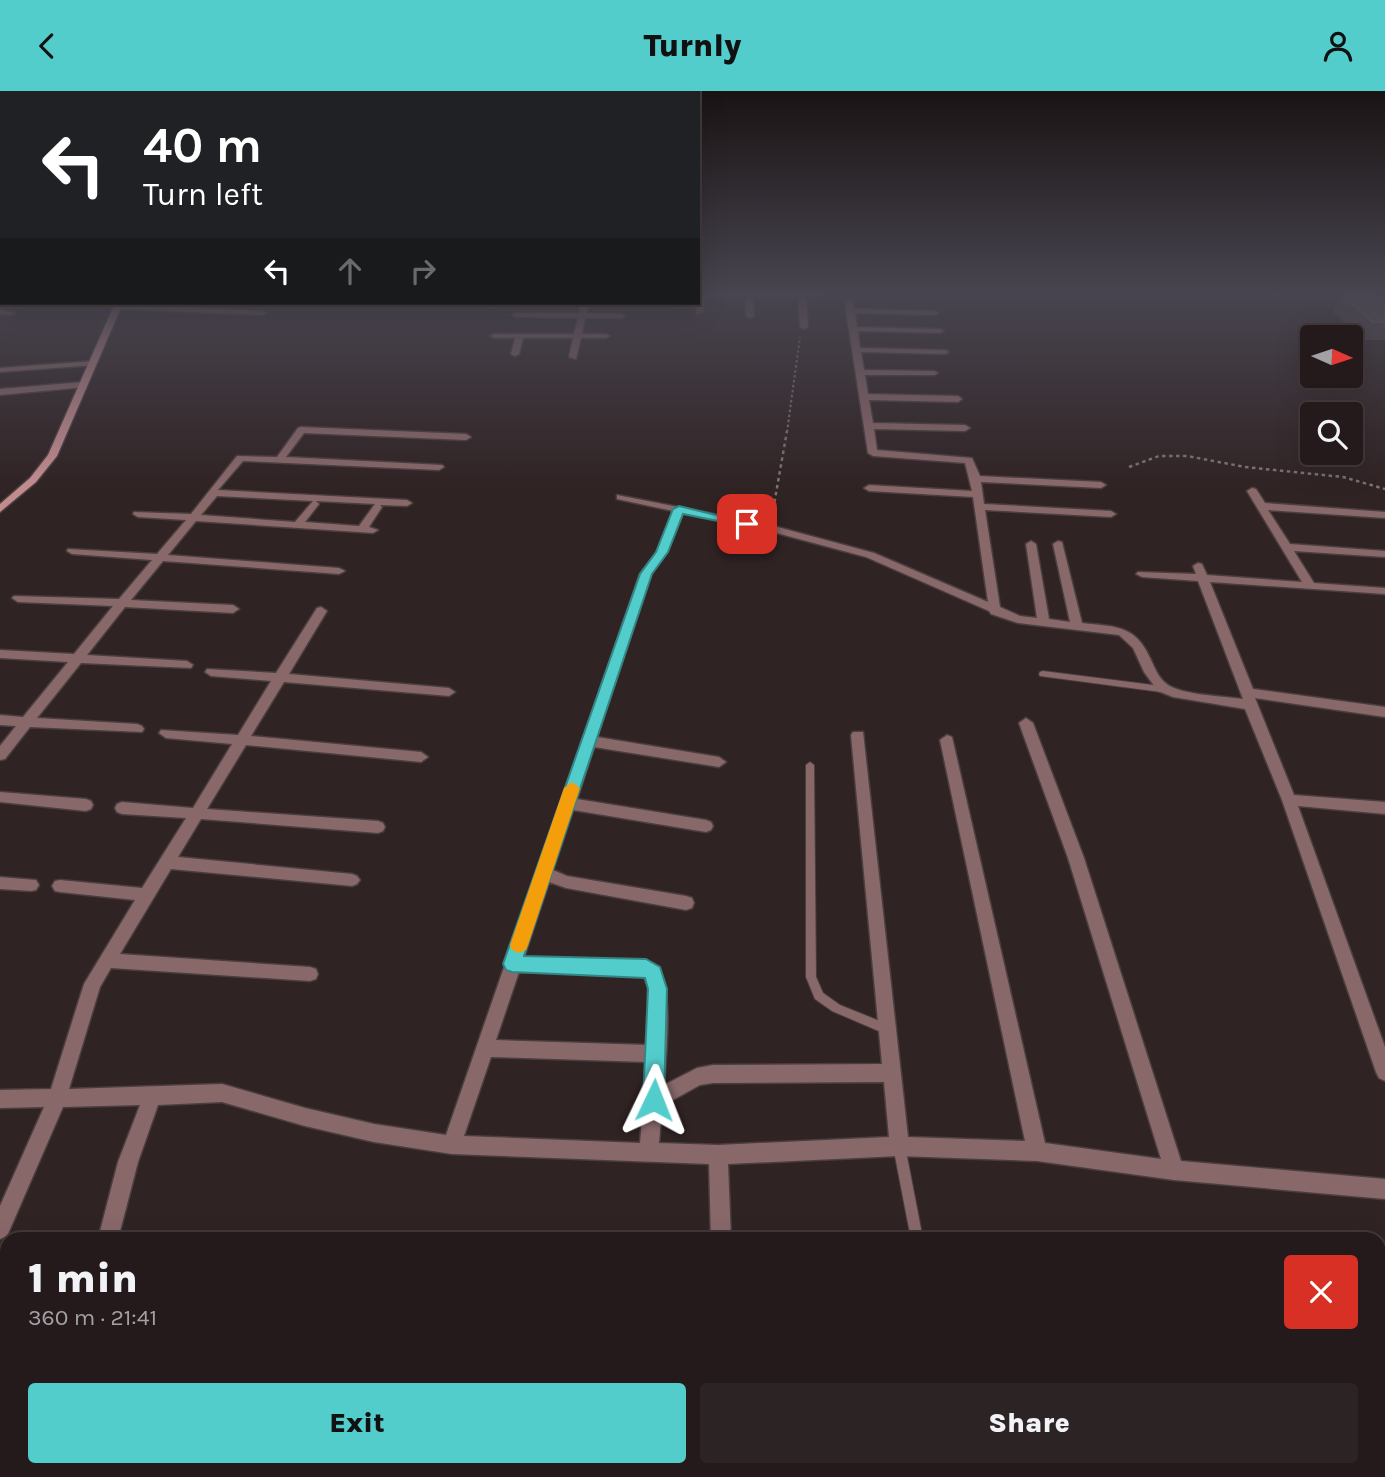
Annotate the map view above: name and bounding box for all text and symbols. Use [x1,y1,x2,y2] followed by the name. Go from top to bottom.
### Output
[28,27,66,65] icon: back
[644,27,741,64] text: Turnly
[1319,27,1357,65] icon: person
[143,117,262,174] text: 40 m
[28,119,119,210] icon: left
[143,176,263,213] text: Turn left
[258,252,296,290] icon: left
[331,252,369,290] icon: ahead
[404,252,442,290] icon: right
[1300,325,1363,389] north arrow
[1300,325,1363,465] map controls
[1300,402,1363,465] button: search
[717,494,777,554] pin
[728,505,766,543] icon: arrive
[617,1063,691,1137] position arrow
[28,1253,138,1303] text: 1 min
[1284,1255,1358,1329] button: close
[28,1304,157,1331] text: 360 m · 21:41
[28,1383,686,1463] button: Exit
[700,1383,1358,1463] button: Share

